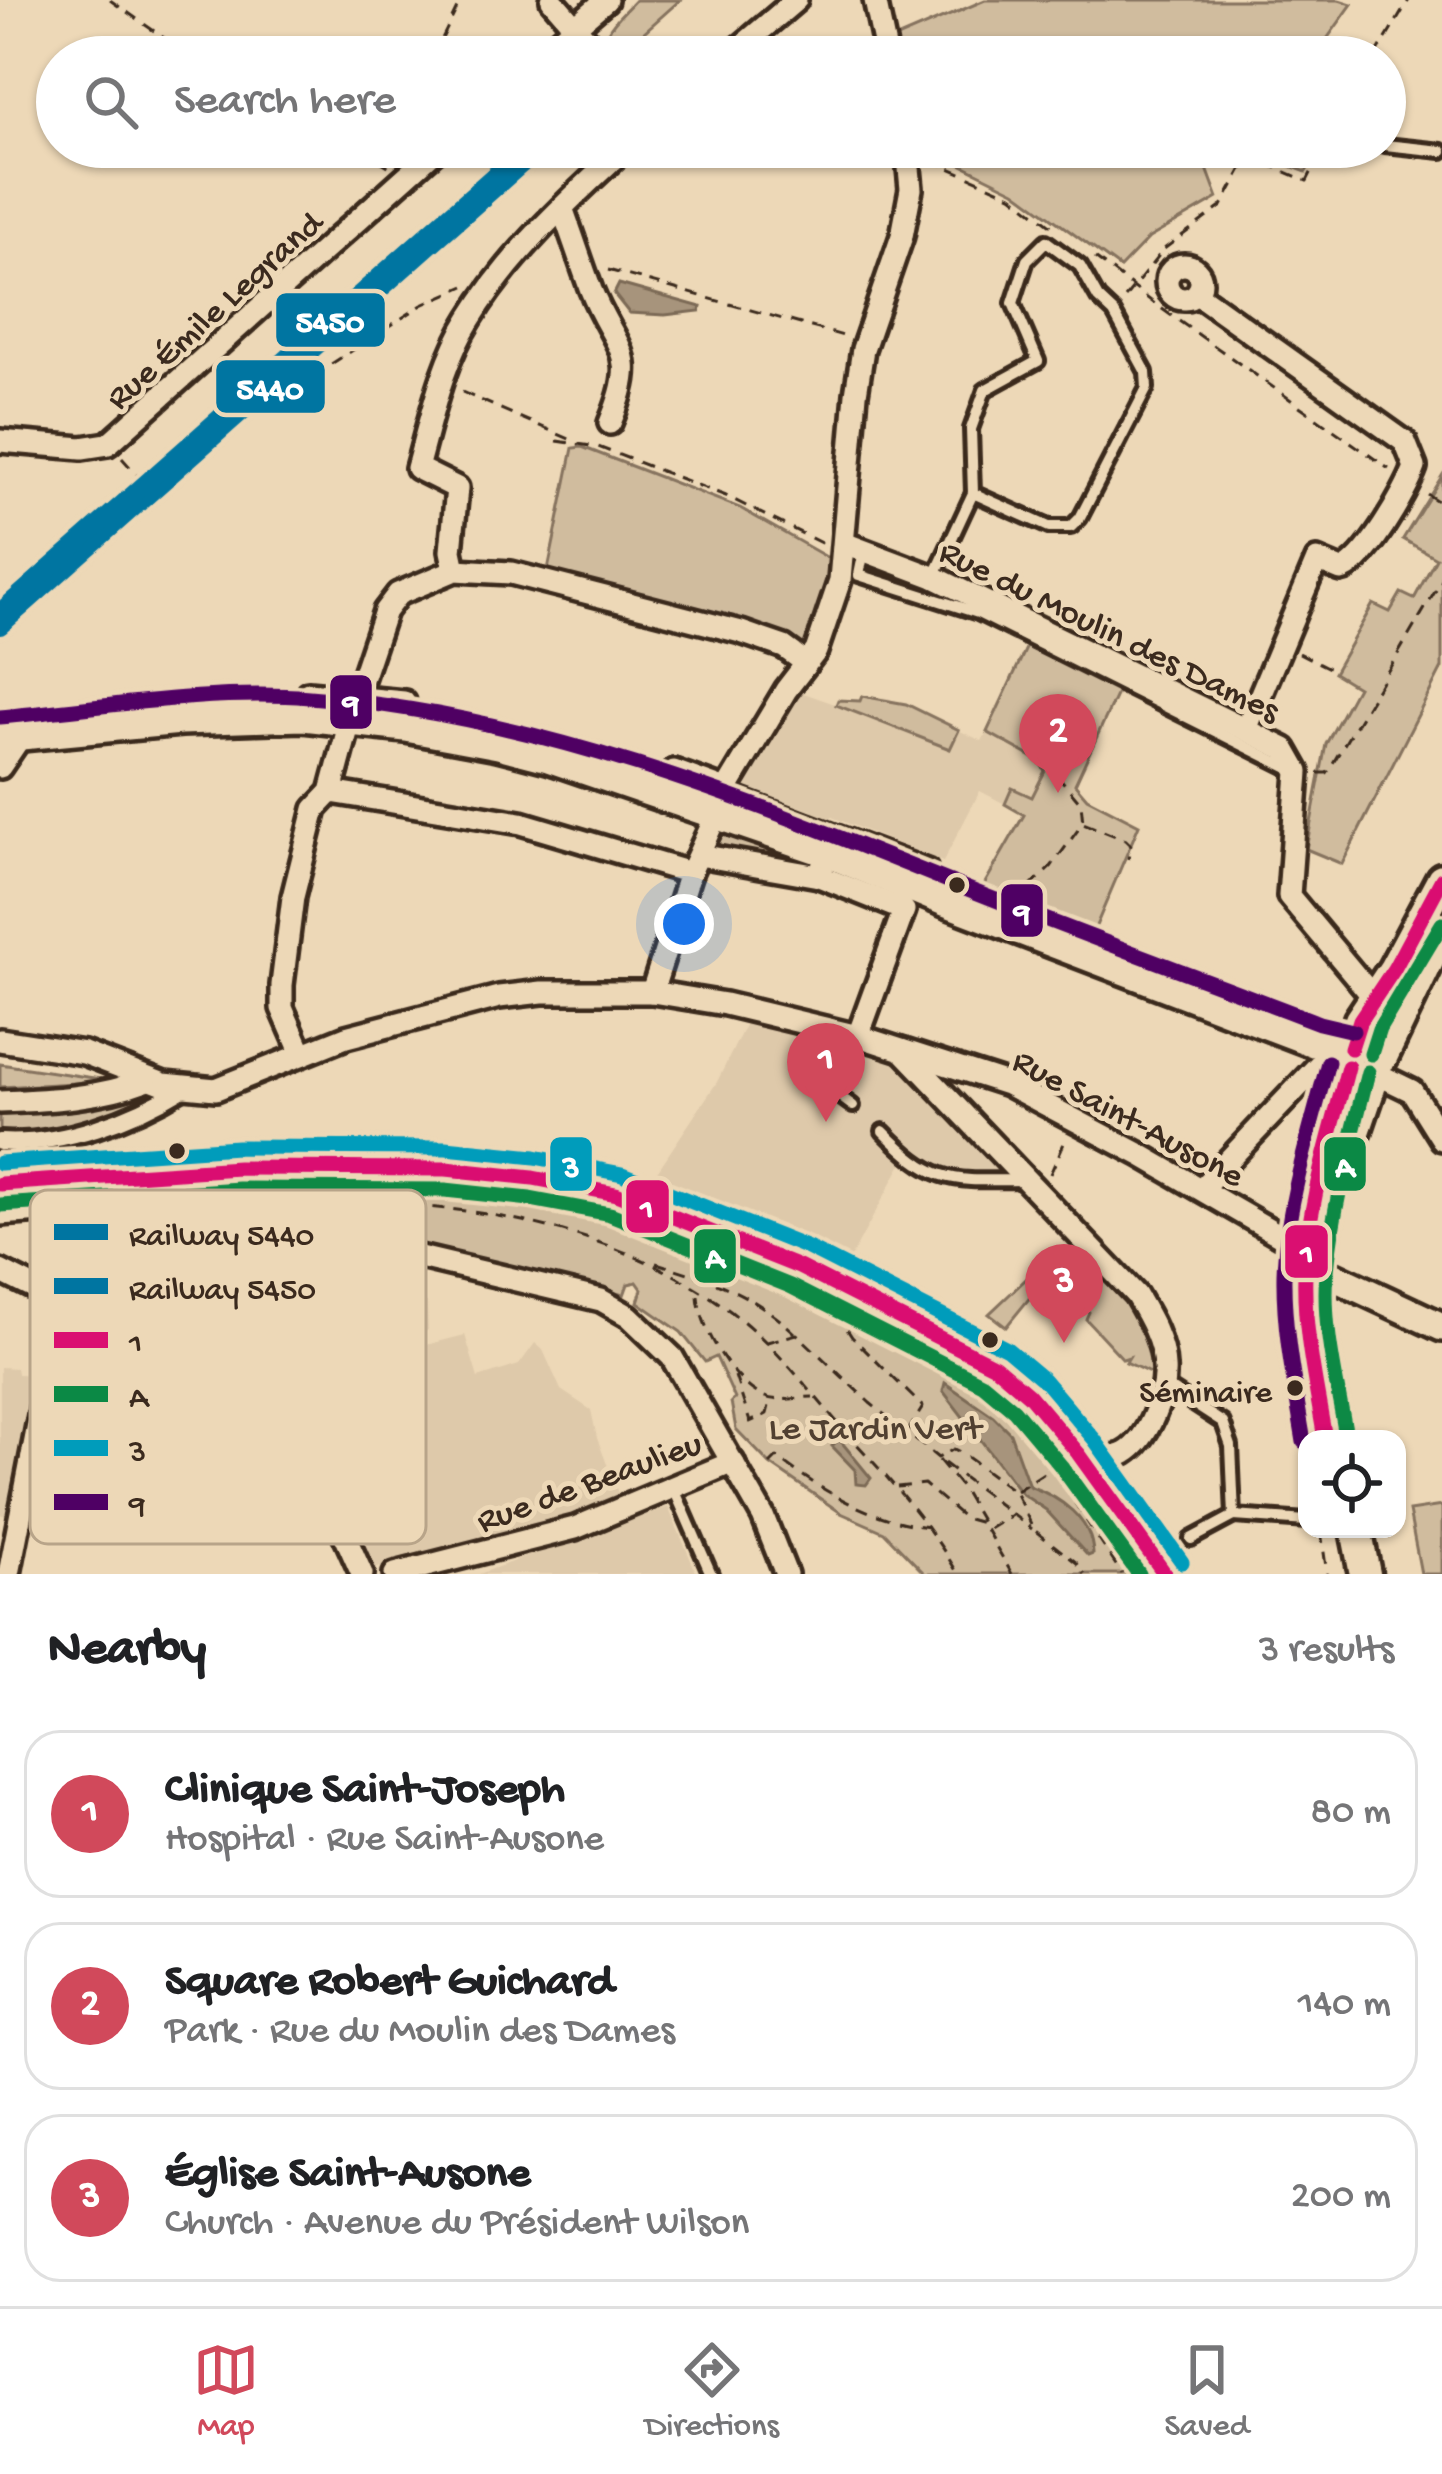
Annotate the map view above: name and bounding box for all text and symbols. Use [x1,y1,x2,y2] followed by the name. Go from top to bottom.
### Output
[36,36,1406,168] search box
[78,69,144,135] icon: search
[174,76,396,129] text: Search here
[99,202,336,421] street label: Rue Émile Legrand
[274,291,387,349] line badge: 5450
[295,306,365,344] text: 5450
[214,358,327,415] line badge: 5440
[236,373,304,411] text: 5440
[931,533,1287,736] street label: Rue du Moulin des Dames
[328,673,374,731] line badge: 9
[341,688,360,726] text: 9
[1019,694,1097,793] pin: 2
[946,874,968,896] unlabelled marker
[999,882,1045,939] line badge: 9
[654,894,714,954] your location
[1012,897,1031,935] text: 9
[787,1023,865,1122] pin: 1
[1004,1042,1251,1200] street label: Rue Saint-Ausone
[548,1135,594,1193] line badge: 3
[1322,1135,1368,1193] line badge: A
[166,1140,188,1162] unlabelled marker
[561,1151,580,1189] text: 3
[1334,1151,1357,1189] text: A
[624,1178,671,1235] line badge: 1
[30,1190,426,1544] legend
[639,1193,654,1231] text: 1
[129,1219,314,1257] text: Railway 5440
[1283,1223,1330,1280] line badge: 1
[692,1227,738,1285] line badge: A
[1299,1238,1314,1276] text: 1
[704,1242,727,1280] text: A
[1025,1244,1103,1343] pin: 3
[129,1273,316,1311] text: Railway 5450
[128,1327,142,1365] text: 1
[979,1329,1001,1351] unlabelled marker
[1139,1376,1273,1414] place label: Séminaire
[1284,1377,1306,1399] marker: Séminaire
[129,1381,150,1419] text: A
[769,1410,985,1453] park label: Le Jardin Vert
[472,1424,709,1546] street label: Rue de Beaulieu
[1298,1430,1406,1538] map controls
[1298,1430,1406,1538] button: locate
[128,1435,146,1473] text: 3
[128,1489,146,1527] text: 9
[48,1622,206,1682] text: Nearby
[1259,1629,1394,1675] text: 3 results
[165,1765,565,1818] text: Clinique Saint-Joseph
[82,1791,98,1837] text: 1
[1311,1791,1391,1837] text: 80 m
[165,1818,604,1864] text: Hospital · Rue Saint-Ausone
[165,1957,614,2010] text: Square Robert Guichard
[80,1983,100,2029] text: 2
[1298,1983,1391,2029] text: 140 m
[165,2010,675,2056] text: Park · Rue du Moulin des Dames
[165,2149,530,2202] text: Église Saint-Ausone
[80,2175,100,2221] text: 3
[1291,2175,1391,2221] text: 200 m
[165,2202,749,2248] text: Church · Avenue du Président Wilson
[193,2337,259,2447] tab: Map
[645,2337,779,2447] tab: Directions
[1165,2337,1249,2447] tab: Saved

